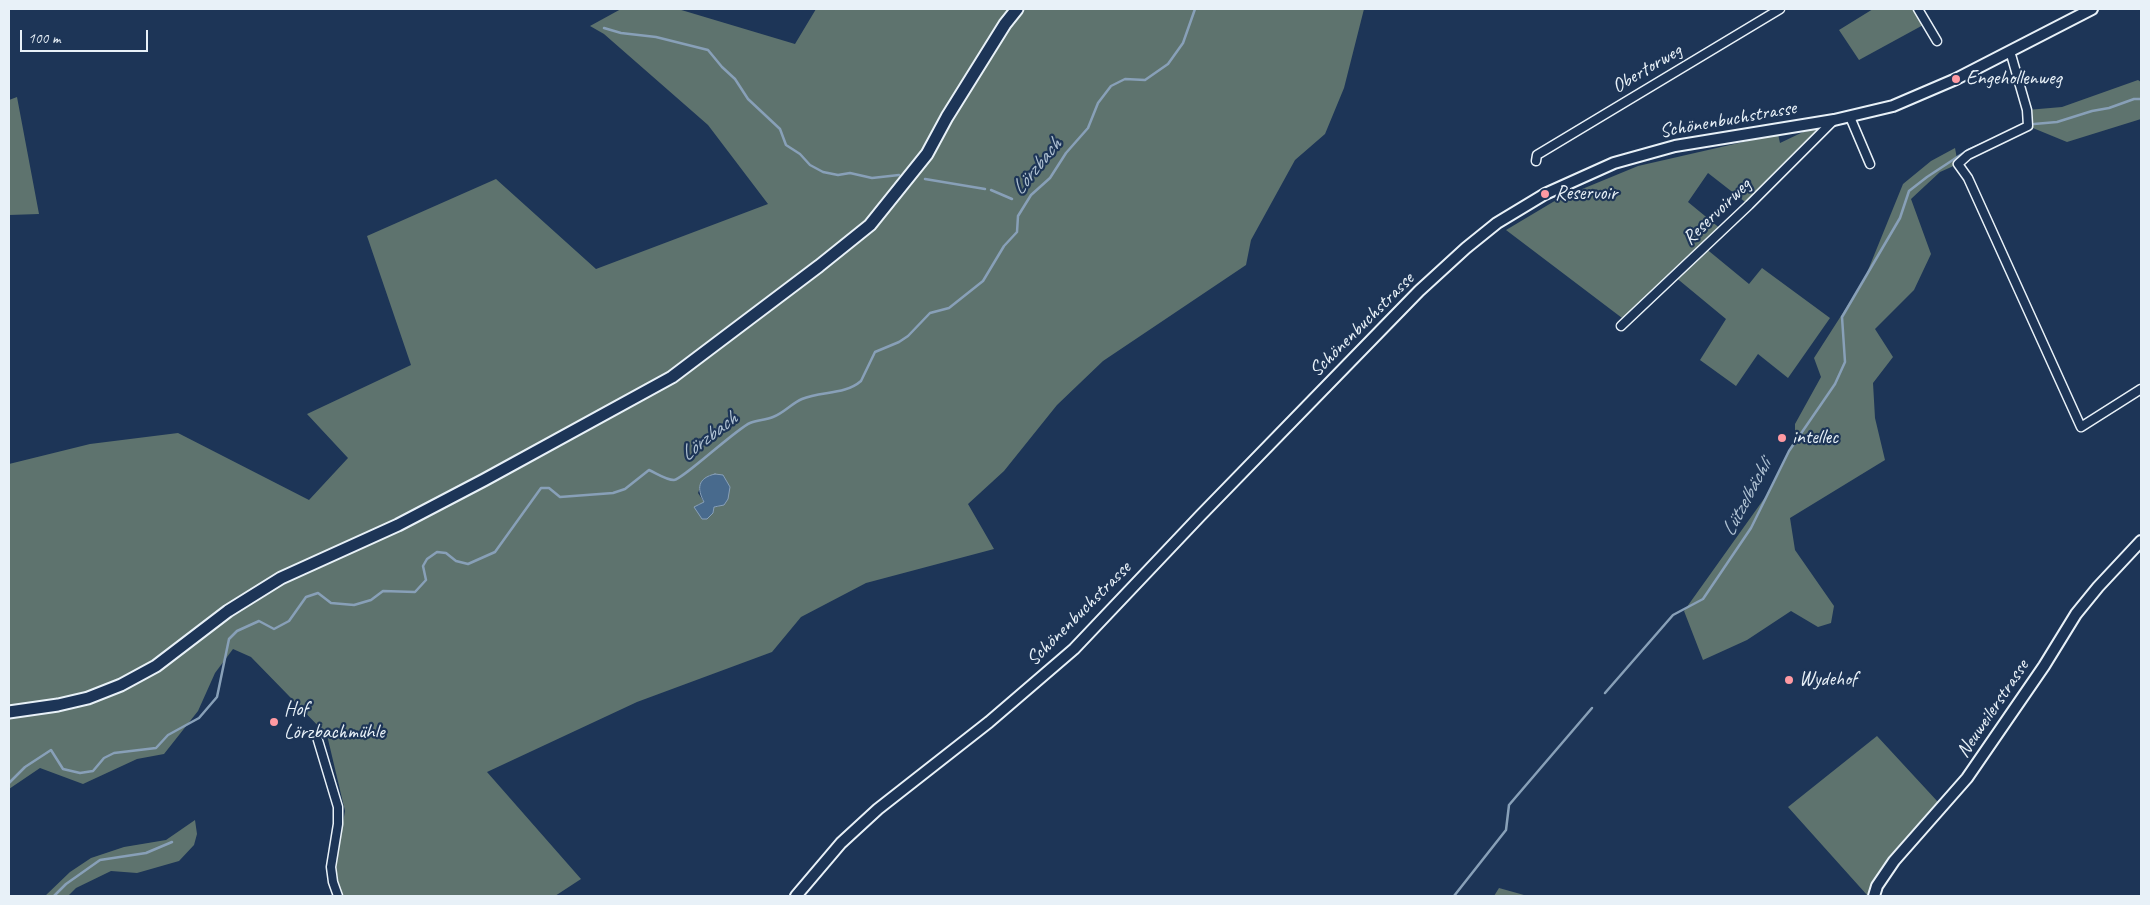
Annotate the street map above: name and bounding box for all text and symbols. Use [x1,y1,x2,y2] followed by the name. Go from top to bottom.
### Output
[22,20,150,52] scale bar
[28,29,60,48] text: 100 m
[1608,39,1686,99] street label: Obertorweg
[1966,67,2062,91] place label: Engehollenweg
[1950,73,1962,85] marker: Engehollenweg
[1658,96,1798,144] street label: Schönenbuchstrasse
[1006,133,1068,201] water label: Lörzbach
[1678,173,1756,251] street label: Reservoirweg
[1555,182,1617,206] place label: Reservoir
[1539,188,1551,200] marker: Reservoir
[1305,268,1419,382] street label: Schönenbuchstrasse
[675,407,743,467] water label: Lörzbach
[1792,426,1838,450] place label: intellec
[1776,432,1788,444] marker: intellec
[1716,455,1778,541] water label: Lützelbächli
[1022,557,1136,671] street label: Schönenbuchstrasse
[1952,656,2034,762] street label: Neuweilerstrasse
[1799,668,1857,692] place label: Wydehof
[1783,674,1795,686] marker: Wydehof
[284,698,384,745] place label: Hof Lörzbachmühle
[268,716,280,728] marker: Hof Lörzbachmühle

